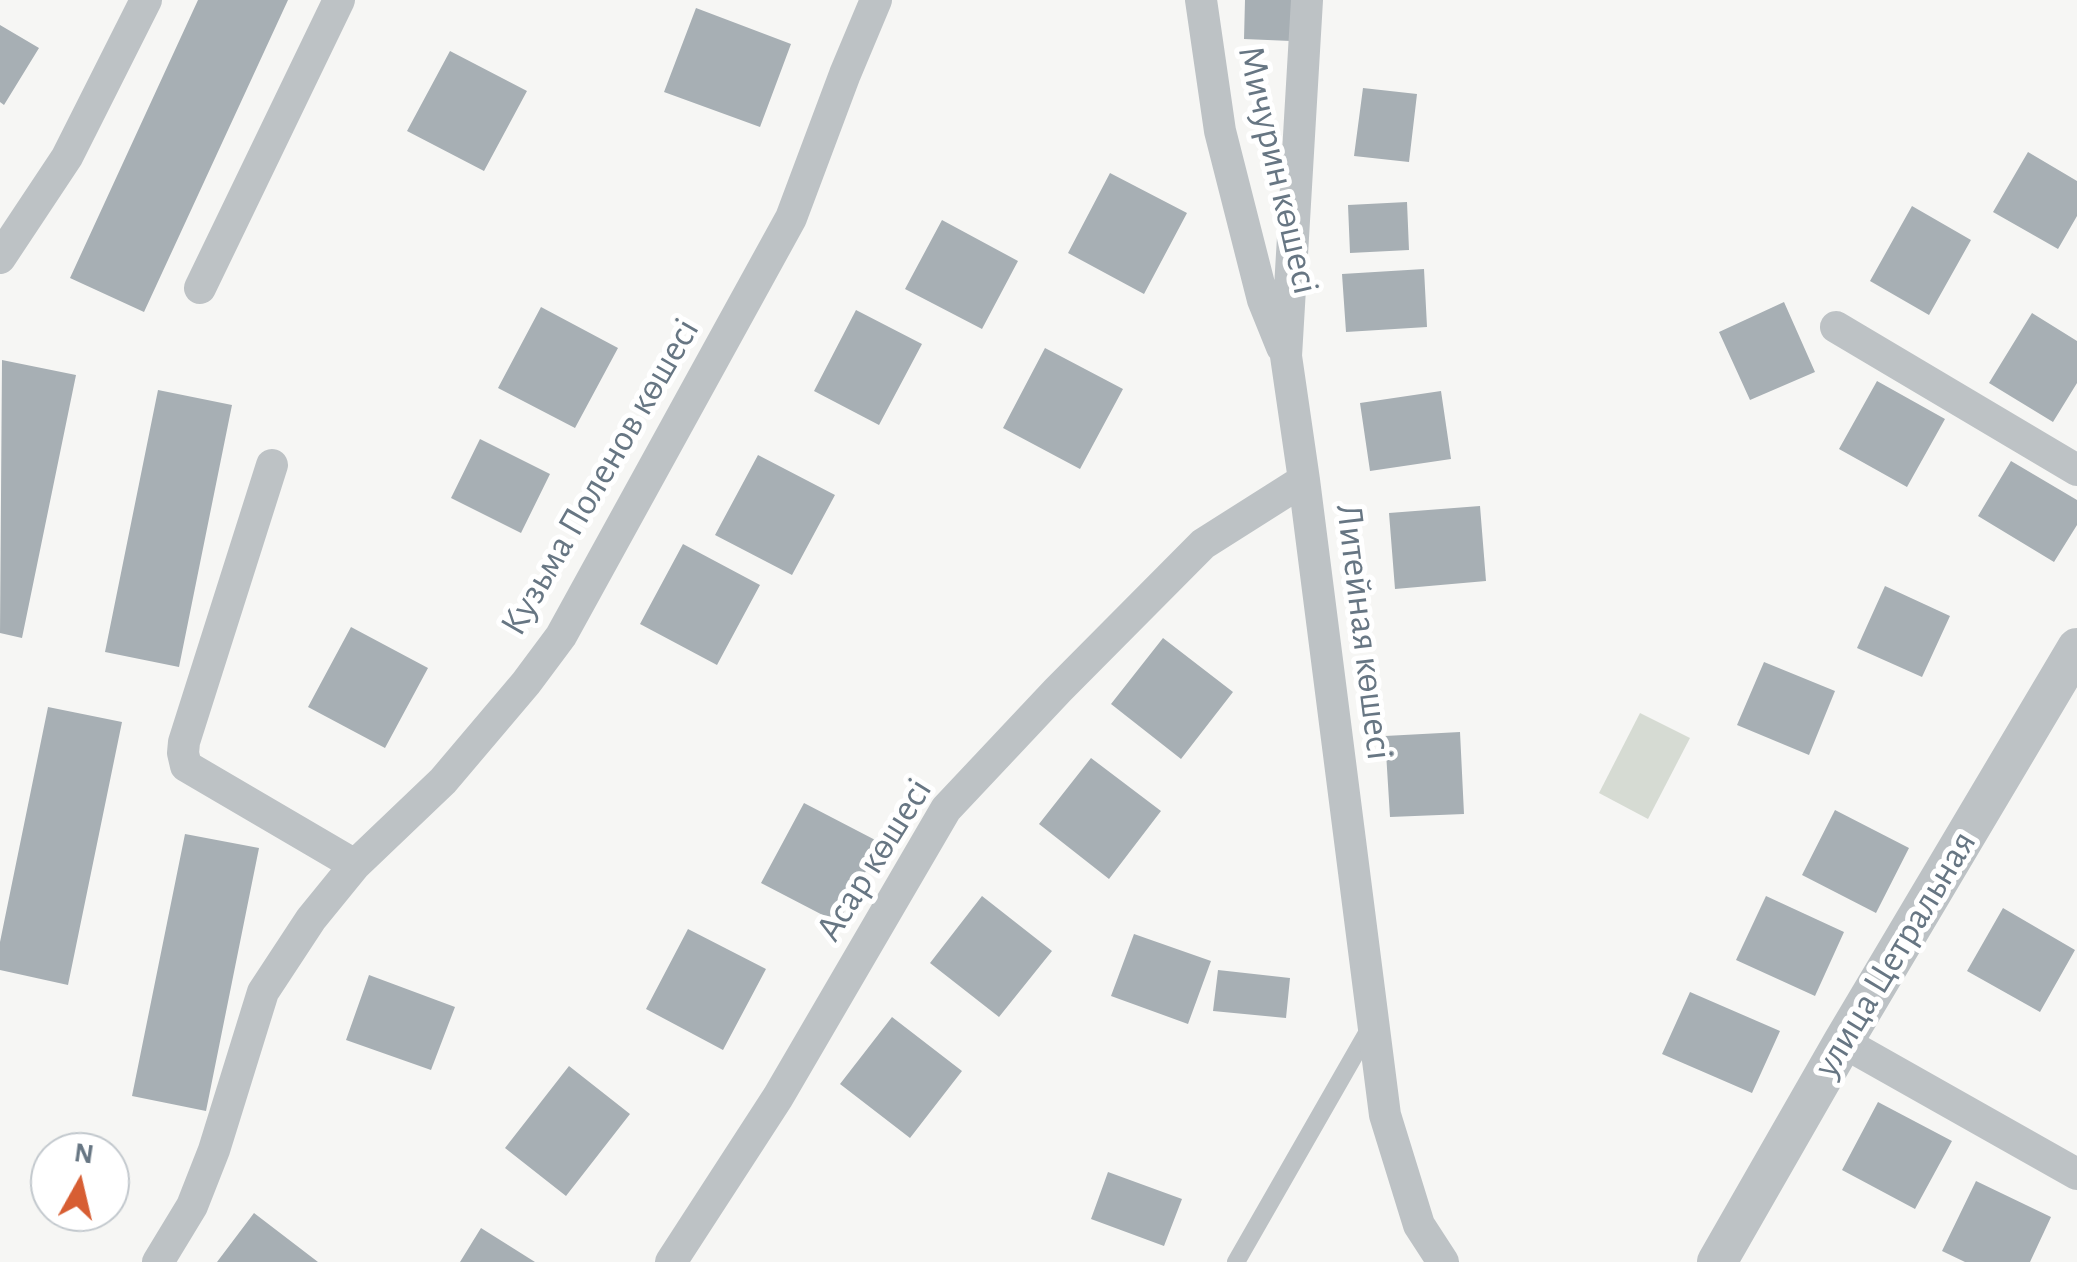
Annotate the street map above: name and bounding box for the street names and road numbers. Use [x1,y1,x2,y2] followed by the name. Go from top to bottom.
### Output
[1227,41,1329,299] street label: Мичурин көшесі
[491,310,709,644] street label: Кузьма Поленов көшесі
[1326,501,1402,763] street label: Литейная көшесі
[806,770,942,950] street label: Асар көшесі
[1804,823,1986,1085] street label: улица Цетральная

